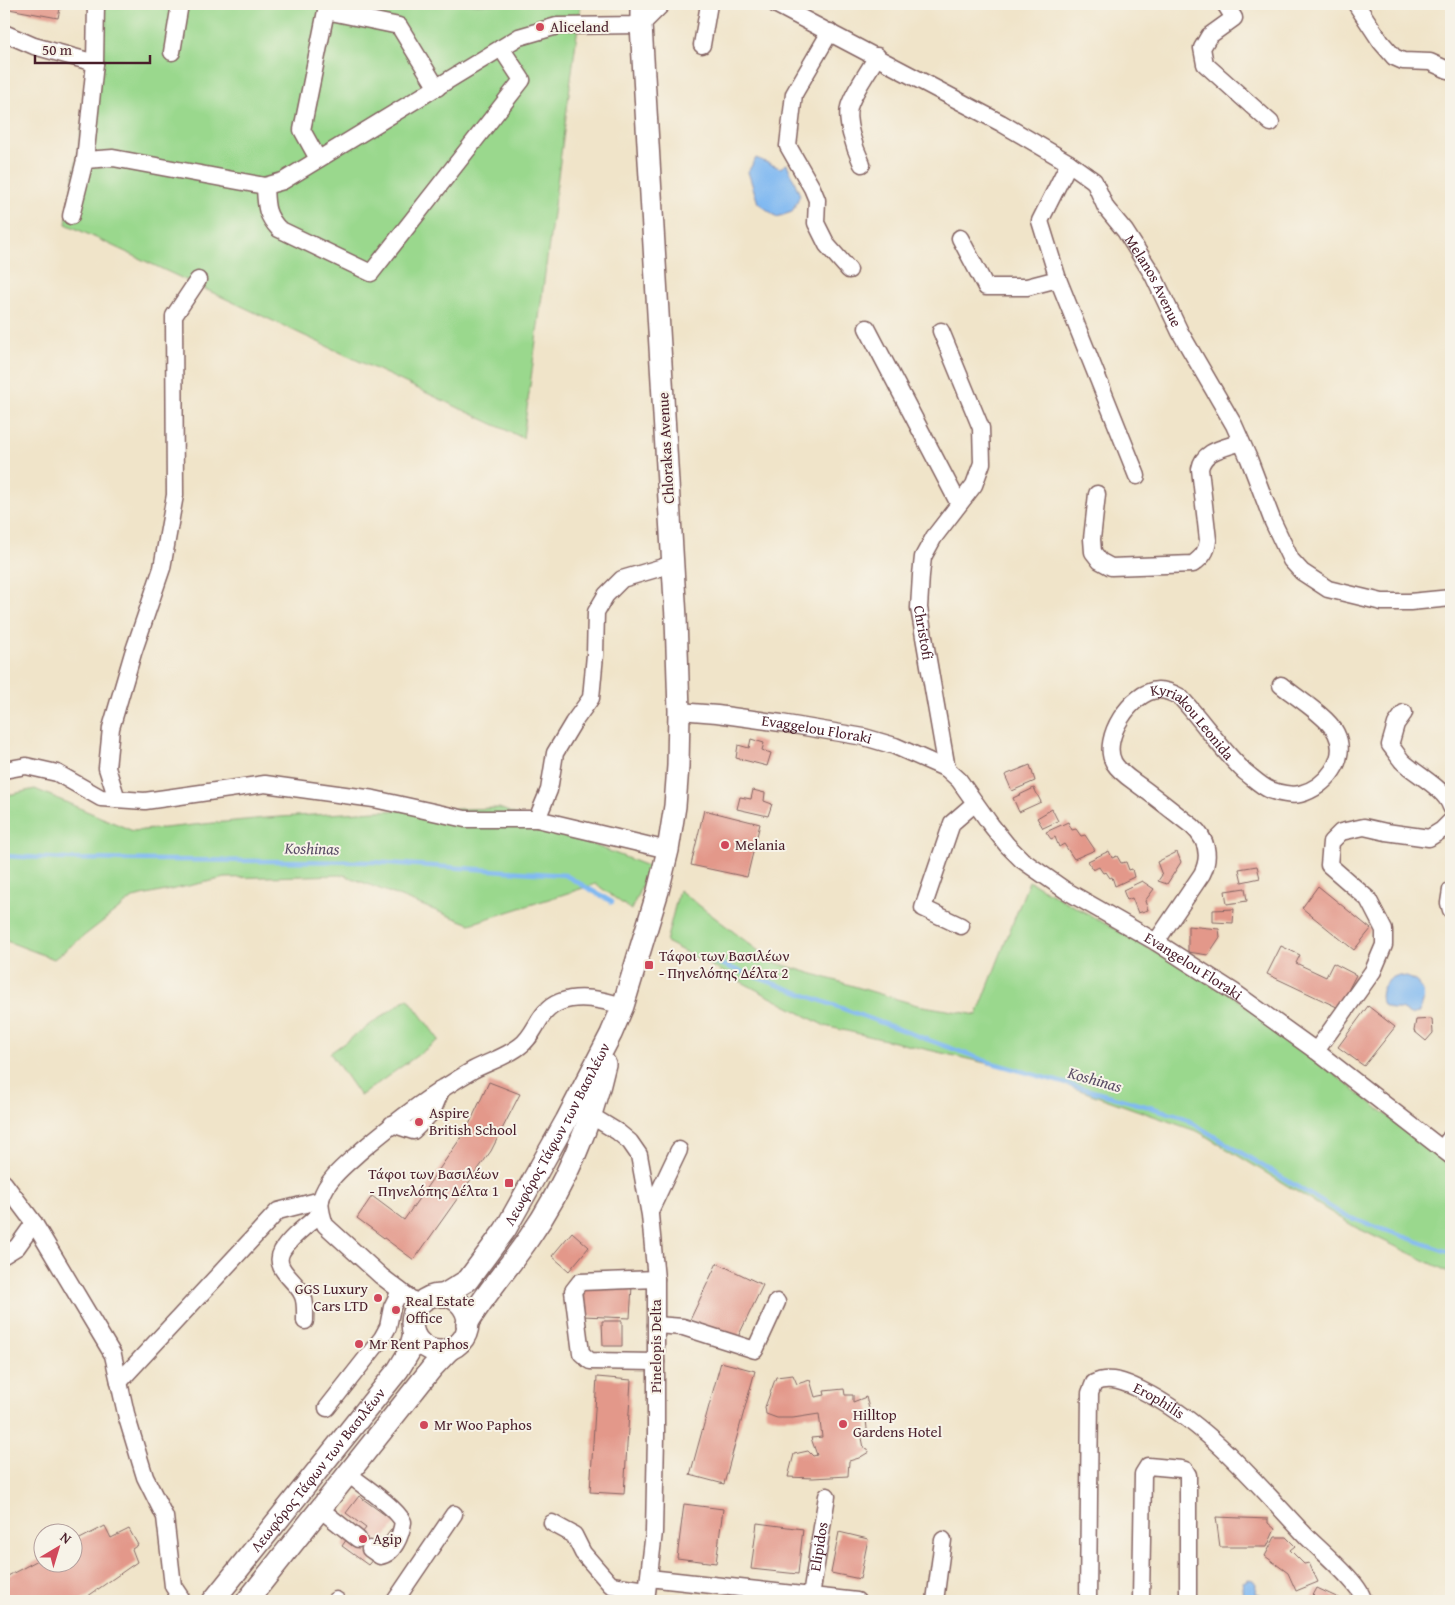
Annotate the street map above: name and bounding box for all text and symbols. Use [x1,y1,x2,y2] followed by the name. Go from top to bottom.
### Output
[550,16,609,37] place label: Aliceland
[534,21,546,33] marker: Aliceland
[35,32,150,64] scale bar
[42,39,73,60] text: 50 m
[1120,230,1187,330] street label: Melanos Avenue
[652,392,679,504] street label: Chlorakas Avenue
[909,604,939,661] street label: Christofi
[1149,679,1239,764] street label: Kyriakou Leonida
[760,709,875,749] street label: Evaggelou Floraki
[735,834,785,855] place label: Melania
[283,836,340,860] water label: Koshinas
[719,839,731,851] marker: Melania
[1141,927,1247,1005] street label: Evangelou Floraki
[659,945,790,983] place label: Τάφοι των Βασιλέων - Πηνελόπης Δέλτα 2
[643,959,655,971] marker: Τάφοι των Βασιλέων - Πηνελόπης Δέλτα 2
[499,1038,615,1229] street label: Λεωφόρος Τάφων των Βασιλέων
[1064,1060,1125,1098] water label: Koshinas
[429,1102,517,1140] place label: Aspire British School
[413,1116,425,1128] marker: Aspire British School
[368,1163,499,1201] place label: Τάφοι των Βασιλέων - Πηνελόπης Δέλτα 1
[503,1177,515,1189] marker: Τάφοι των Βασιλέων - Πηνελόπης Δέλτα 1
[295,1278,369,1316] place label: GGS Luxury Cars LTD
[406,1290,475,1328] place label: Real Estate Office
[372,1292,384,1304] marker: GGS Luxury Cars LTD
[645,1299,666,1393] street label: Pinelopis Delta
[390,1304,402,1316] marker: Real Estate Office
[369,1333,469,1354] place label: Mr Rent Paphos
[353,1338,365,1350] marker: Mr Rent Paphos
[1130,1377,1189,1424] street label: Erophilis
[245,1383,390,1556] street label: Λεωφόρος Τάφων των Βασιλέων
[853,1404,942,1442] place label: Hilltop Gardens Hotel
[434,1414,532,1435] place label: Mr Woo Paphos
[837,1418,849,1430] marker: Hilltop Gardens Hotel
[418,1419,430,1431] marker: Mr Woo Paphos
[804,1520,833,1573] street label: Elipidos
[32,1522,82,1572] north arrow
[56,1527,76,1549] text: N
[373,1528,402,1549] place label: Agip
[357,1533,369,1545] marker: Agip

